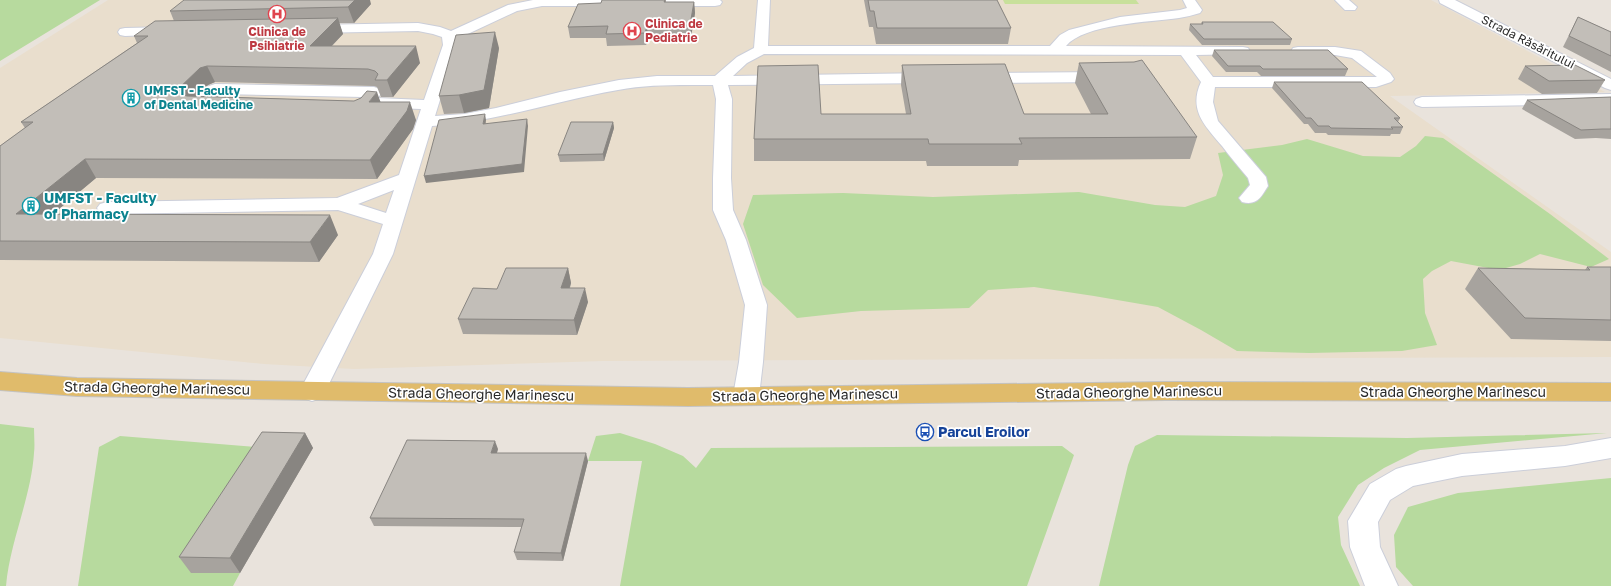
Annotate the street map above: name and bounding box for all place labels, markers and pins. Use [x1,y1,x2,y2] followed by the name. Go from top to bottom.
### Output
[267,4,287,24] hospital icon: Clinica de Psihiatrie
[645,16,703,45] place label: Clinica de Pediatrie
[622,21,642,41] hospital icon: Clinica de Pediatrie
[248,24,306,53] place label: Clinica de Psihiatrie
[144,83,253,112] place label: UMFST - Faculty of Dental Medicine
[121,88,141,108] building icon: UMFST - Faculty of Dental Medicine
[44,189,157,222] place label: UMFST - Faculty of Pharmacy
[21,196,41,216] building icon: UMFST - Faculty of Pharmacy
[915,422,935,442] bus stop icon: Parcul Eroilor
[938,423,1030,440] place label: Parcul Eroilor

